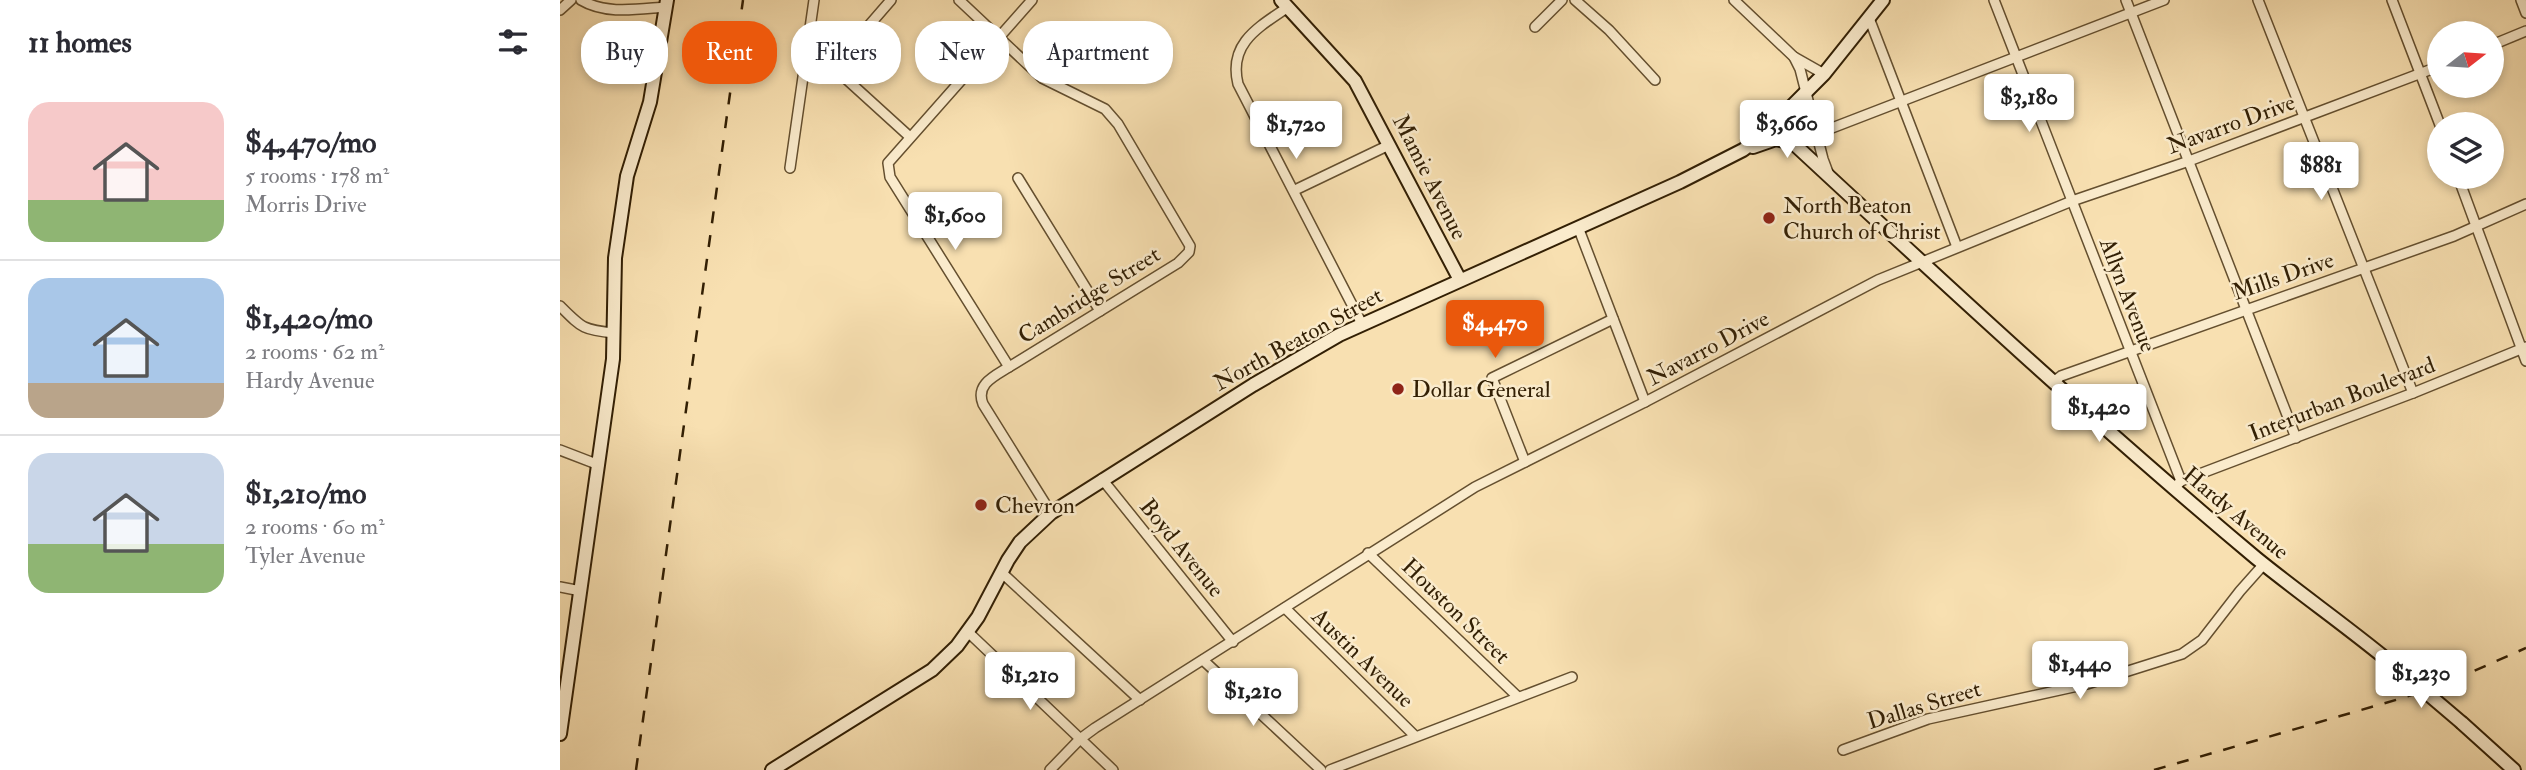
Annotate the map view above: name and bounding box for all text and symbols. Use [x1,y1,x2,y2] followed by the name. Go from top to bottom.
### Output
[581,21,668,84] chip: Buy
[682,21,777,84] chip: Rent
[791,21,901,84] chip: Filters
[915,21,1009,84] chip: New
[1023,21,1173,84] chip: Apartment
[2427,21,2504,98] north arrow
[2427,21,2504,189] map controls
[494,23,532,61] icon: filters
[28,24,132,61] text: 11 homes
[1972,74,2086,134] pin: $3,180
[2000,82,2058,111] text: $3,180
[2163,87,2299,161] street label: Navarro Drive
[1730,100,1844,160] pin: $3,660
[1239,102,1353,161] pin: $1,720
[1756,108,1818,137] text: $3,660
[1266,109,1326,138] text: $1,720
[1386,110,1474,245] street label: Mamie Avenue
[2427,112,2504,189] button: layers
[245,124,377,161] text: $4,470/mo
[84,130,168,214] icon: home
[2280,142,2362,202] pin: $881
[2300,150,2342,179] text: $881
[245,161,389,190] text: 5 rooms · 178 m²
[245,190,367,219] text: Morris Drive
[1783,191,1941,246] place label: North Beaton Church of Christ
[898,192,1012,252] pin: $1,600
[924,200,986,229] text: $1,600
[1761,210,1777,226] marker: North Beaton Church of Christ
[2093,233,2163,356] street label: Allyn Avenue
[1013,240,1165,350] street label: Cambridge Street
[2228,245,2338,307] street label: Mills Drive
[1208,281,1388,397] street label: North Beaton Street
[245,300,373,337] text: $1,420/mo
[1438,300,1552,360] pin: $4,470
[1642,304,1774,392] street label: Navarro Drive
[84,306,168,390] icon: home
[1462,308,1528,337] text: $4,470
[245,337,384,366] text: 2 rooms · 62 m²
[2245,350,2439,448] street label: Interurban Boulevard
[245,366,375,395] text: Hardy Avenue
[1412,375,1551,404] place label: Dollar General
[1390,381,1406,397] marker: Dollar General
[2042,384,2156,444] pin: $1,420
[2067,392,2131,421] text: $1,420
[2177,460,2295,566] street label: Hardy Avenue
[245,475,366,512] text: $1,210/mo
[84,481,168,565] icon: home
[995,491,1075,520] place label: Chevron
[1133,493,1231,604] street label: Boyd Avenue
[973,497,989,513] marker: Chevron
[245,512,385,541] text: 2 rooms · 60 m²
[245,541,365,570] text: Tyler Avenue
[1396,552,1516,670] street label: Houston Street
[1305,601,1421,714] street label: Austin Avenue
[2023,642,2137,701] pin: $1,440
[2048,649,2112,678] text: $1,440
[2364,650,2478,710] pin: $1,230
[973,652,1087,712] pin: $1,210
[2392,658,2450,687] text: $1,230
[1001,660,1059,689] text: $1,210
[1196,668,1310,728] pin: $1,210
[1864,674,1984,736] street label: Dallas Street
[1224,676,1282,705] text: $1,210

